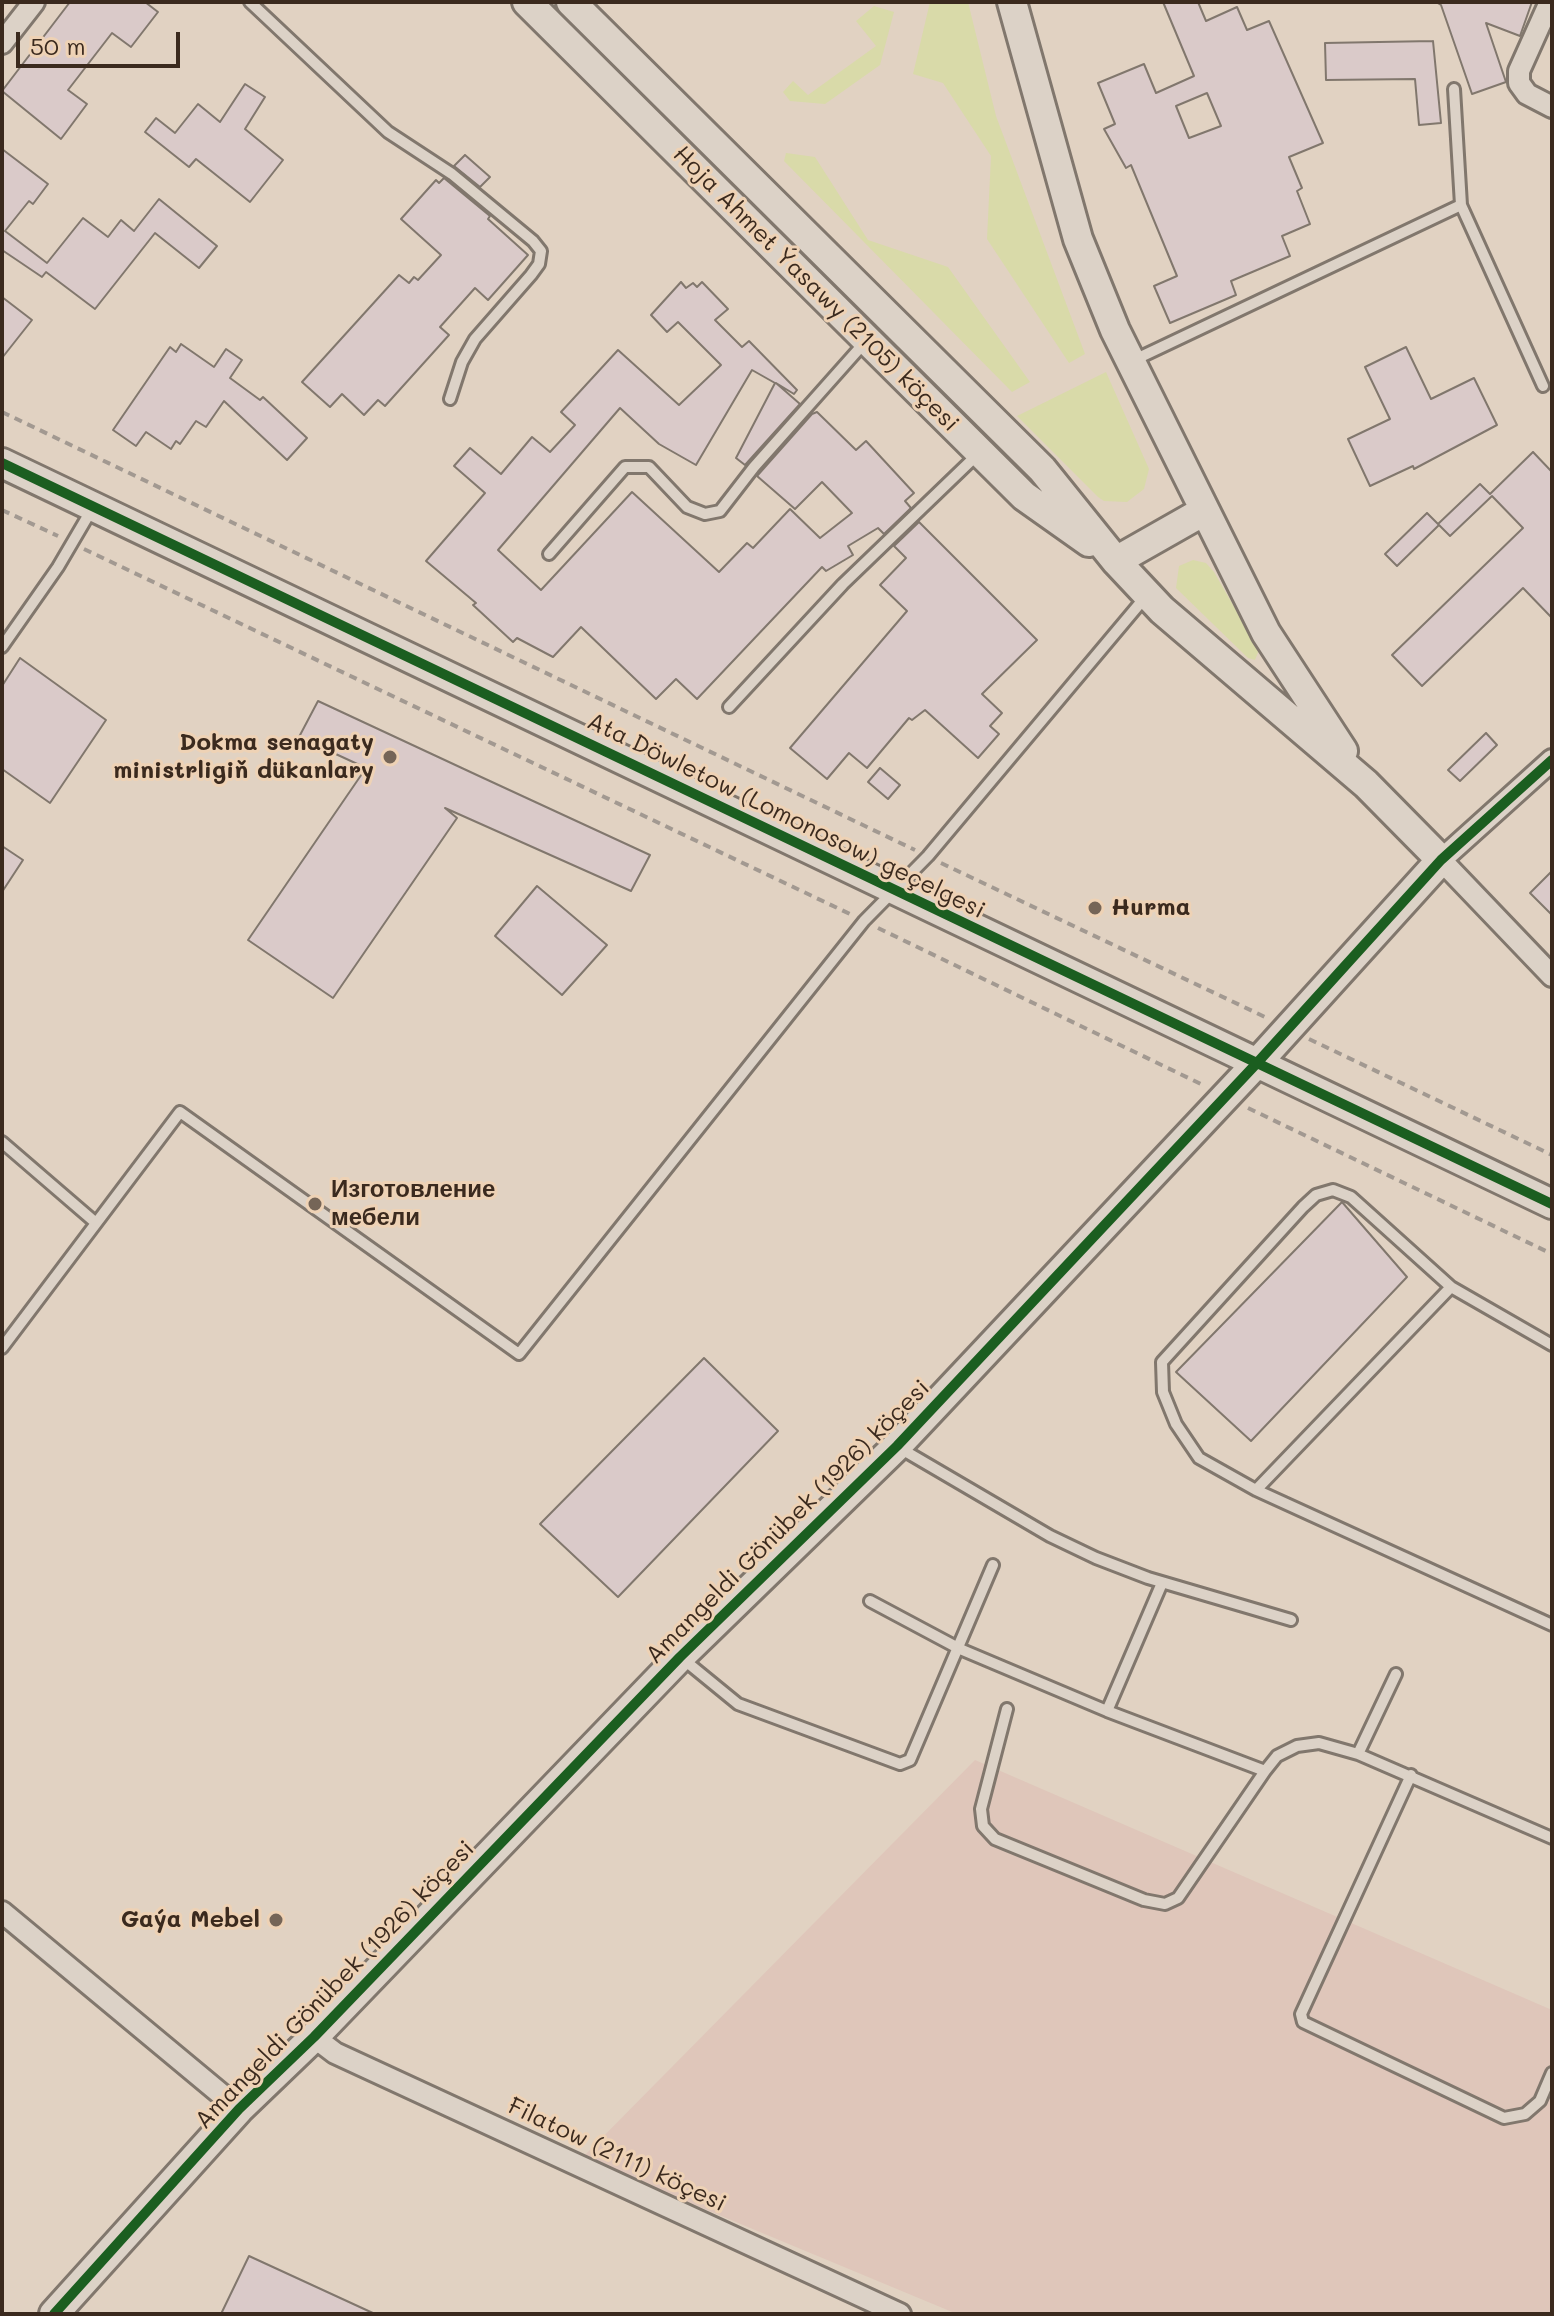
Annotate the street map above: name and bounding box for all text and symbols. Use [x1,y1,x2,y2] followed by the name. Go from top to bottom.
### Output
[20,16,184,66] scale bar
[30,30,86,61] text: 50 m
[667,140,965,438] street label: Hoja Ahmet Ýasawy (2105) köçesi
[582,707,990,925] street label: Ata Döwletow (Lomonosow) geçelgesi
[113,729,374,785] place label: Dokma senagaty ministrligiň dükanlary
[381,748,399,766] marker: Dokma senagaty ministrligiň dükanlary
[1111,894,1190,922] place label: Hurma
[1086,899,1104,917] marker: Hurma
[331,1176,495,1232] place label: Изготовление мебели
[306,1195,324,1213] marker: Изготовление мебели
[640,1374,936,1670] street label: Amangeldi Gönübek (1926) köçesi
[189,1835,481,2135] street label: Amangeldi Gönübek (1926) köçesi
[121,1906,260,1934] place label: Gaýa Mebel
[267,1911,285,1929] marker: Gaýa Mebel
[503,2092,731,2218] street label: Filatow (2111) köçesi

